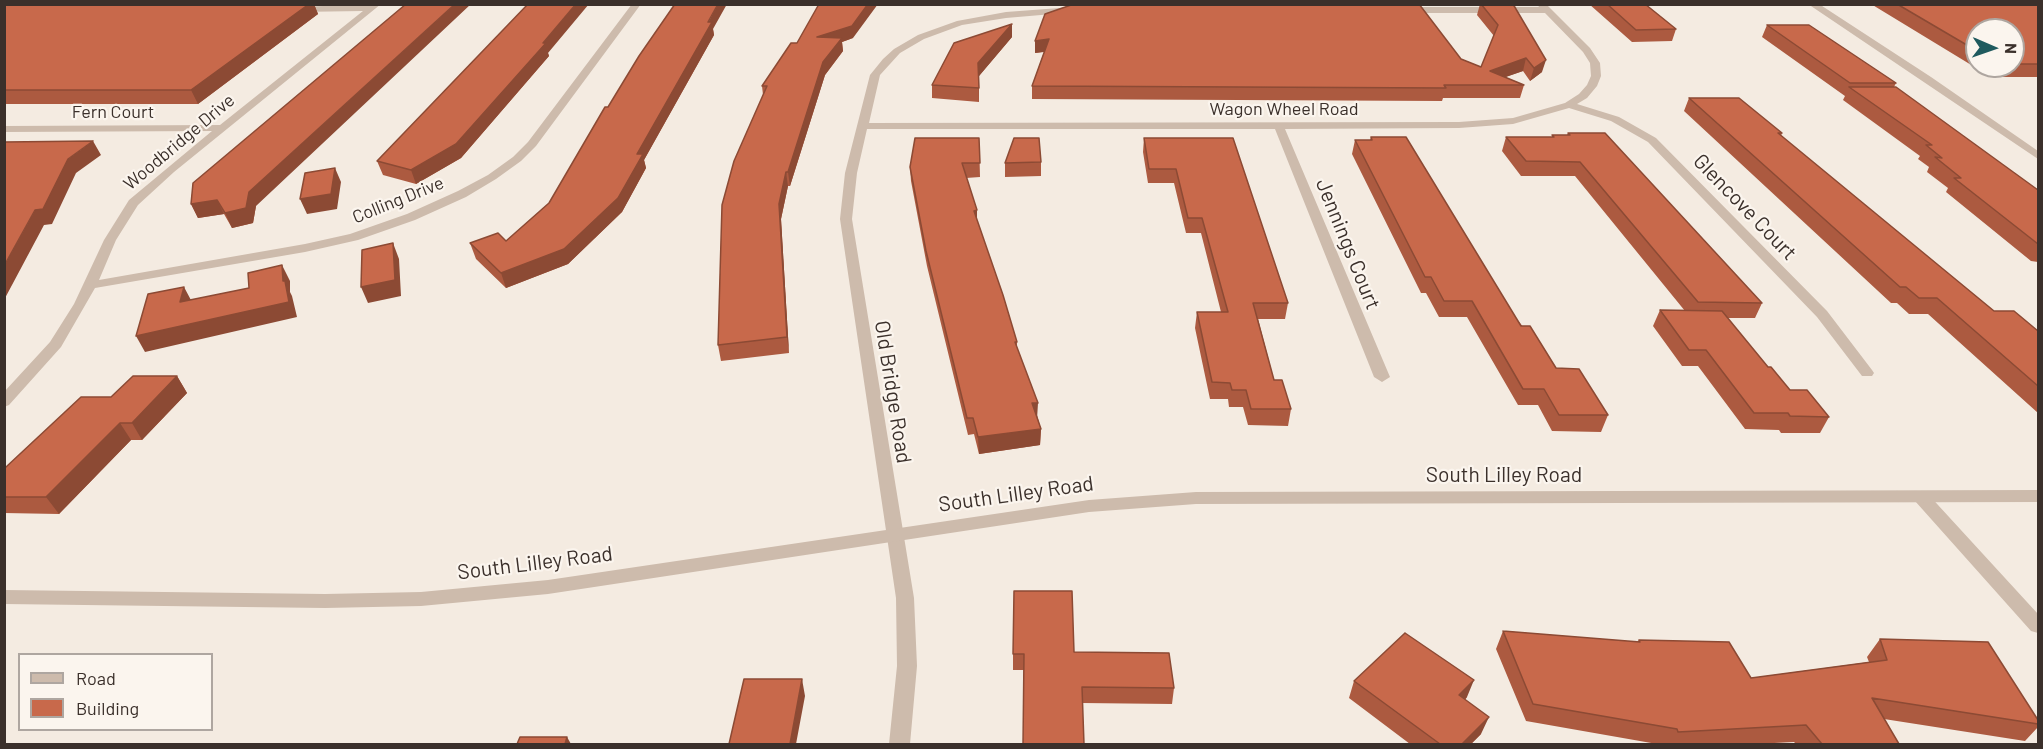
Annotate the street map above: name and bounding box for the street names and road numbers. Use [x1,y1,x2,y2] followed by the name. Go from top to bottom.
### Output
[119,89,239,195] street label: Woodbridge Drive
[1210,98,1358,120] street label: Wagon Wheel Road
[72,101,154,123] street label: Fern Court
[1688,149,1802,265] street label: Glencove Court
[349,172,447,228] street label: Colling Drive
[1310,175,1386,313] street label: Jennings Court
[869,319,917,465] street label: Old Bridge Road
[1426,462,1582,488] street label: South Lilley Road
[937,471,1095,517] street label: South Lilley Road
[456,541,614,585] street label: South Lilley Road

